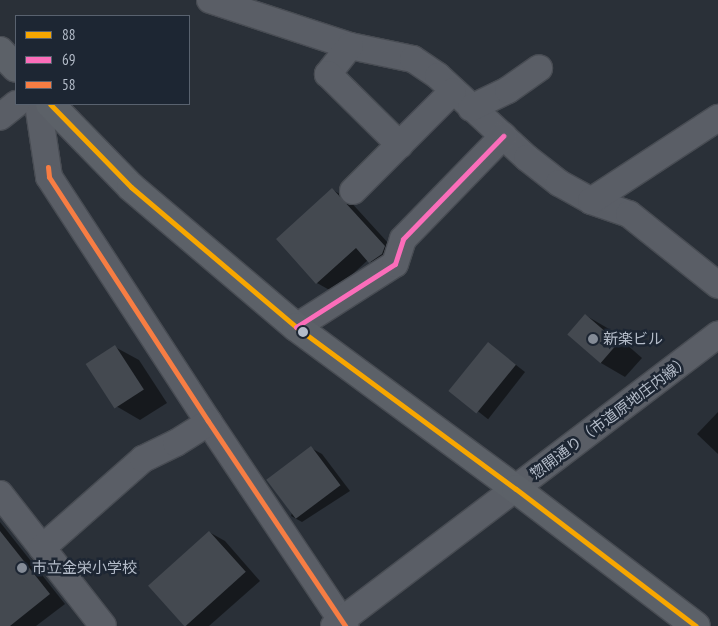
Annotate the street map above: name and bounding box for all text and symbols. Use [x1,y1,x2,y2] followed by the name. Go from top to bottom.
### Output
[15,15,190,105] legend
[62,25,76,44] text: 88
[62,50,76,69] text: 69
[62,75,76,94] text: 58
[298,327,308,337] unlabelled marker
[603,330,663,348] place label: 新楽ビル
[587,333,599,345] marker: 新楽ビル
[527,351,693,483] street label: 惣開通り（市道原地庄内線）
[32,559,137,577] place label: 市立金栄小学校
[16,562,28,574] marker: 市立金栄小学校

